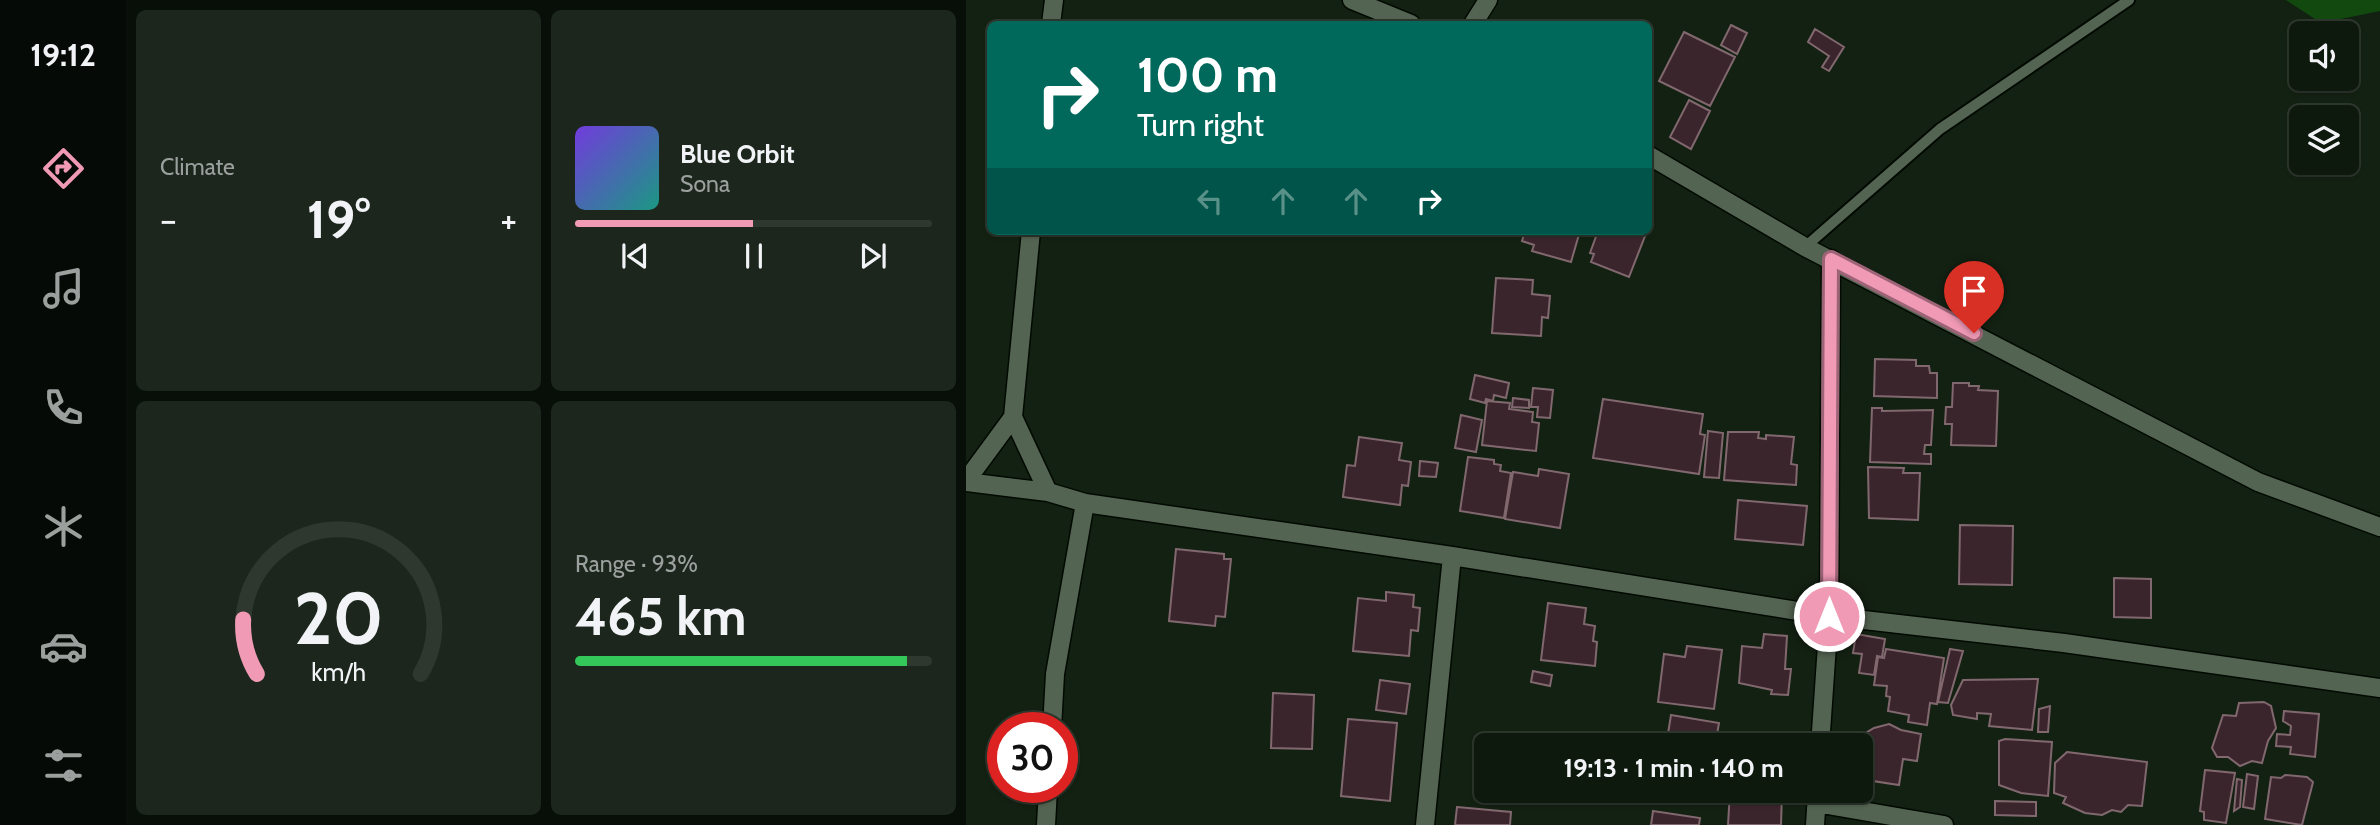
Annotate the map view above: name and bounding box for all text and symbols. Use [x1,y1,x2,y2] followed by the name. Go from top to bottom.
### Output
[2289,21,2359,175] map controls
[2289,21,2359,91] button: sound
[30,35,96,74] text: 19:12
[1137,45,1278,104] text: 100 m
[1022,49,1113,140] icon: right
[1137,105,1264,144] text: Turn right
[2289,105,2359,175] button: layers
[680,138,795,170] text: Blue Orbit
[39,144,88,193] icon: directions
[160,153,235,181] text: Climate
[680,170,730,198] text: Sona
[1191,182,1229,220] icon: left
[1264,182,1302,220] icon: ahead
[1337,182,1375,220] icon: ahead
[1410,182,1448,220] icon: right
[307,188,370,251] text: 19°
[160,196,177,243] text: −
[500,196,517,243] text: +
[616,237,654,275] icon: previous
[735,237,773,275] icon: pause
[854,237,892,275] icon: next
[1944,261,2004,333] pin
[39,264,88,313] icon: music
[1955,272,1993,310] icon: arrive
[39,383,88,432] icon: phone
[39,502,88,551] icon: climate
[575,550,698,578] text: Range · 93%
[294,574,383,662] text: 20
[1792,579,1866,653] position arrow
[575,585,747,648] text: 465 km
[39,622,88,671] icon: car
[311,657,366,687] text: km/h
[987,712,1078,803] speed limit sign: 30
[39,741,88,790] icon: filters
[1563,752,1784,784] text: 19:13 · 1 min · 140 m

